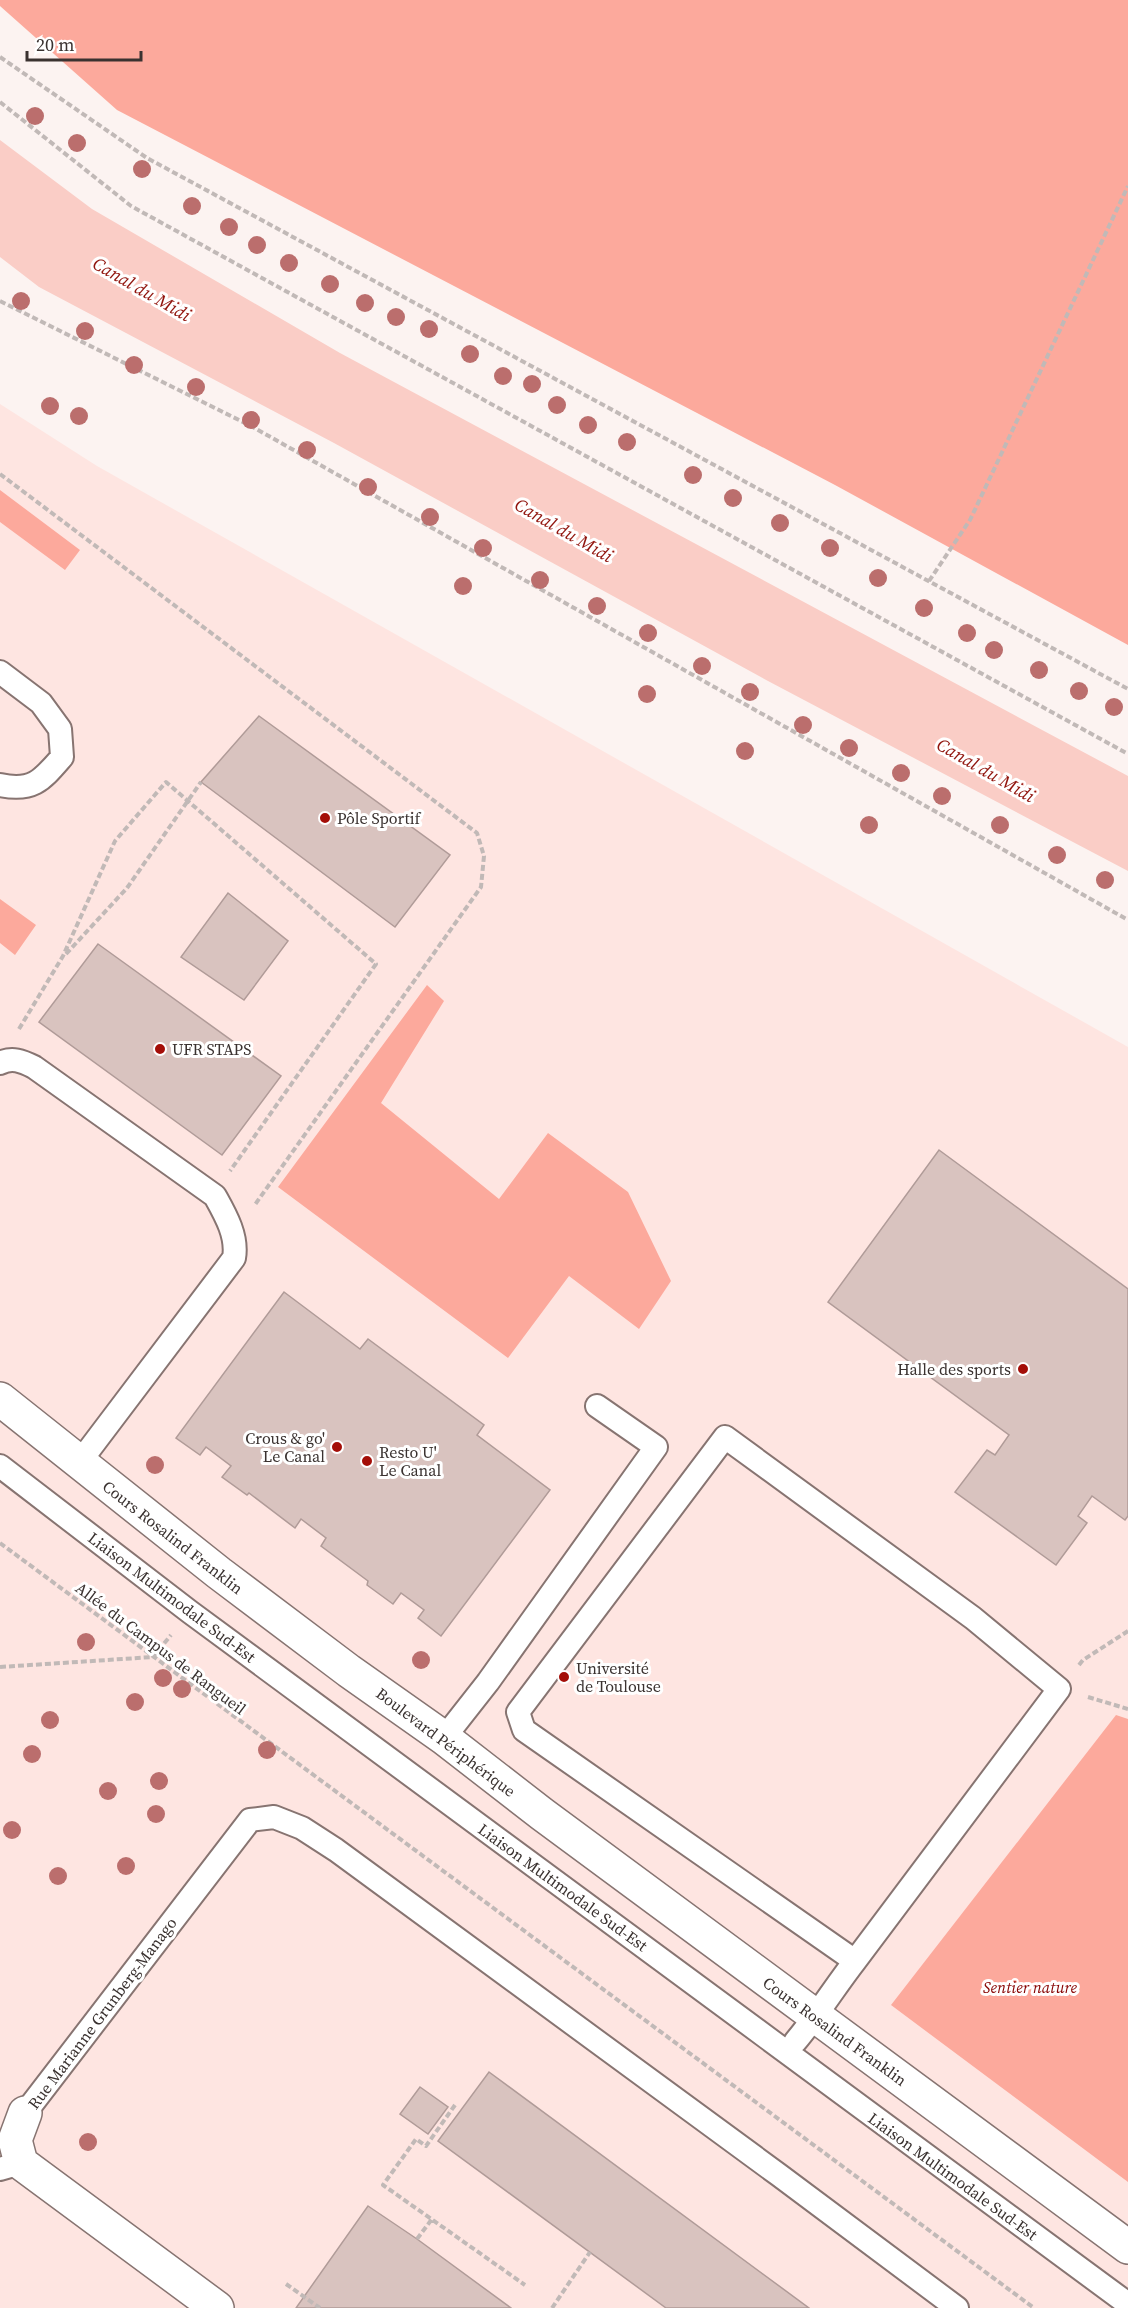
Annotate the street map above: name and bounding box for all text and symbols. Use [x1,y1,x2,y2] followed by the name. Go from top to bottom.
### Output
[27,24,141,62] scale bar
[36,32,74,57] text: 20 m
[88,251,196,327] water label: Canal du Midi
[510,492,618,568] water label: Canal du Midi
[932,732,1040,808] water label: Canal du Midi
[337,807,422,829] place label: Pôle Sportif
[318,811,332,825] marker: Pôle Sportif
[172,1038,251,1060] place label: UFR STAPS
[153,1042,167,1056] marker: UFR STAPS
[897,1358,1011,1380] place label: Halle des sports
[1016,1362,1030,1376] marker: Halle des sports
[245,1427,325,1467] place label: Crous & go' Le Canal
[330,1440,344,1454] marker: Crous & go' Le Canal
[379,1441,441,1481] place label: Resto U' Le Canal
[360,1454,374,1468] marker: Resto U' Le Canal
[98,1475,248,1599] street label: Cours Rosalind Franklin
[84,1527,261,1668] street label: Liaison Multimodale Sud-Est
[71,1577,251,1720] street label: Allée du Campus de Rangueil
[576,1657,661,1697] place label: Université de Toulouse
[557,1670,571,1684] marker: Université de Toulouse
[372,1682,520,1802] street label: Boulevard Périphérique
[474,1818,653,1956] street label: Liaison Multimodale Sud-Est
[23,1912,182,2113] street label: Rue Marianne Grunberg-Manago
[759,1971,912,2091] street label: Cours Rosalind Franklin
[983,1976,1078,1998] park label: Sentier nature
[864,2107,1043,2245] street label: Liaison Multimodale Sud-Est

